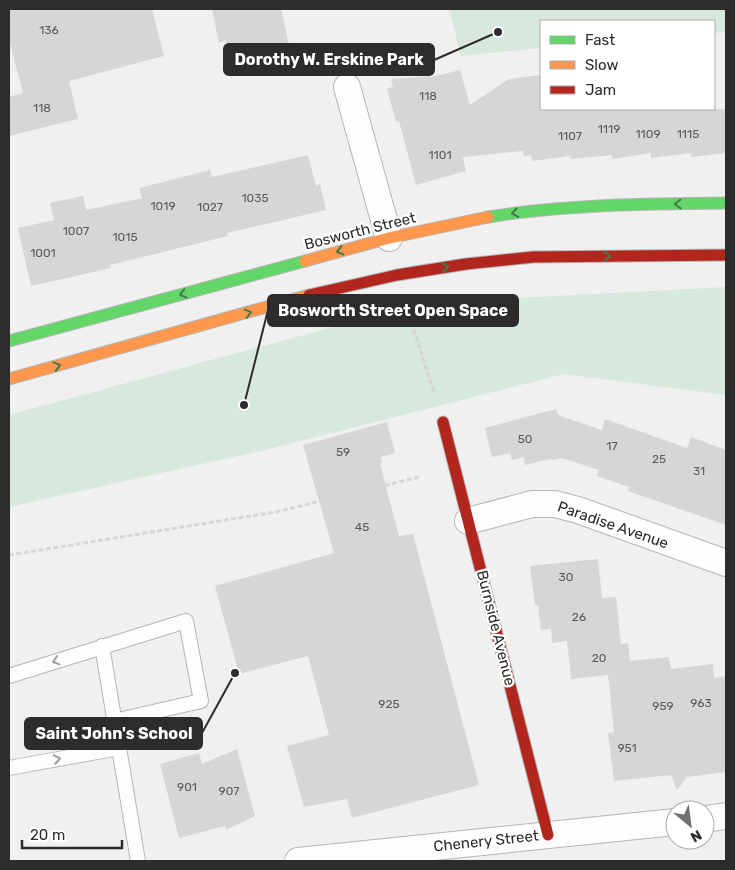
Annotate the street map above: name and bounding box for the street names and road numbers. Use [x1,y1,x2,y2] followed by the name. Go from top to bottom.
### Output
[302,208,418,254] street label: Bosworth Street
[555,498,671,552] street label: Paradise Avenue
[473,568,519,688] street label: Burnside Avenue
[433,827,540,855] street label: Chenery Street

